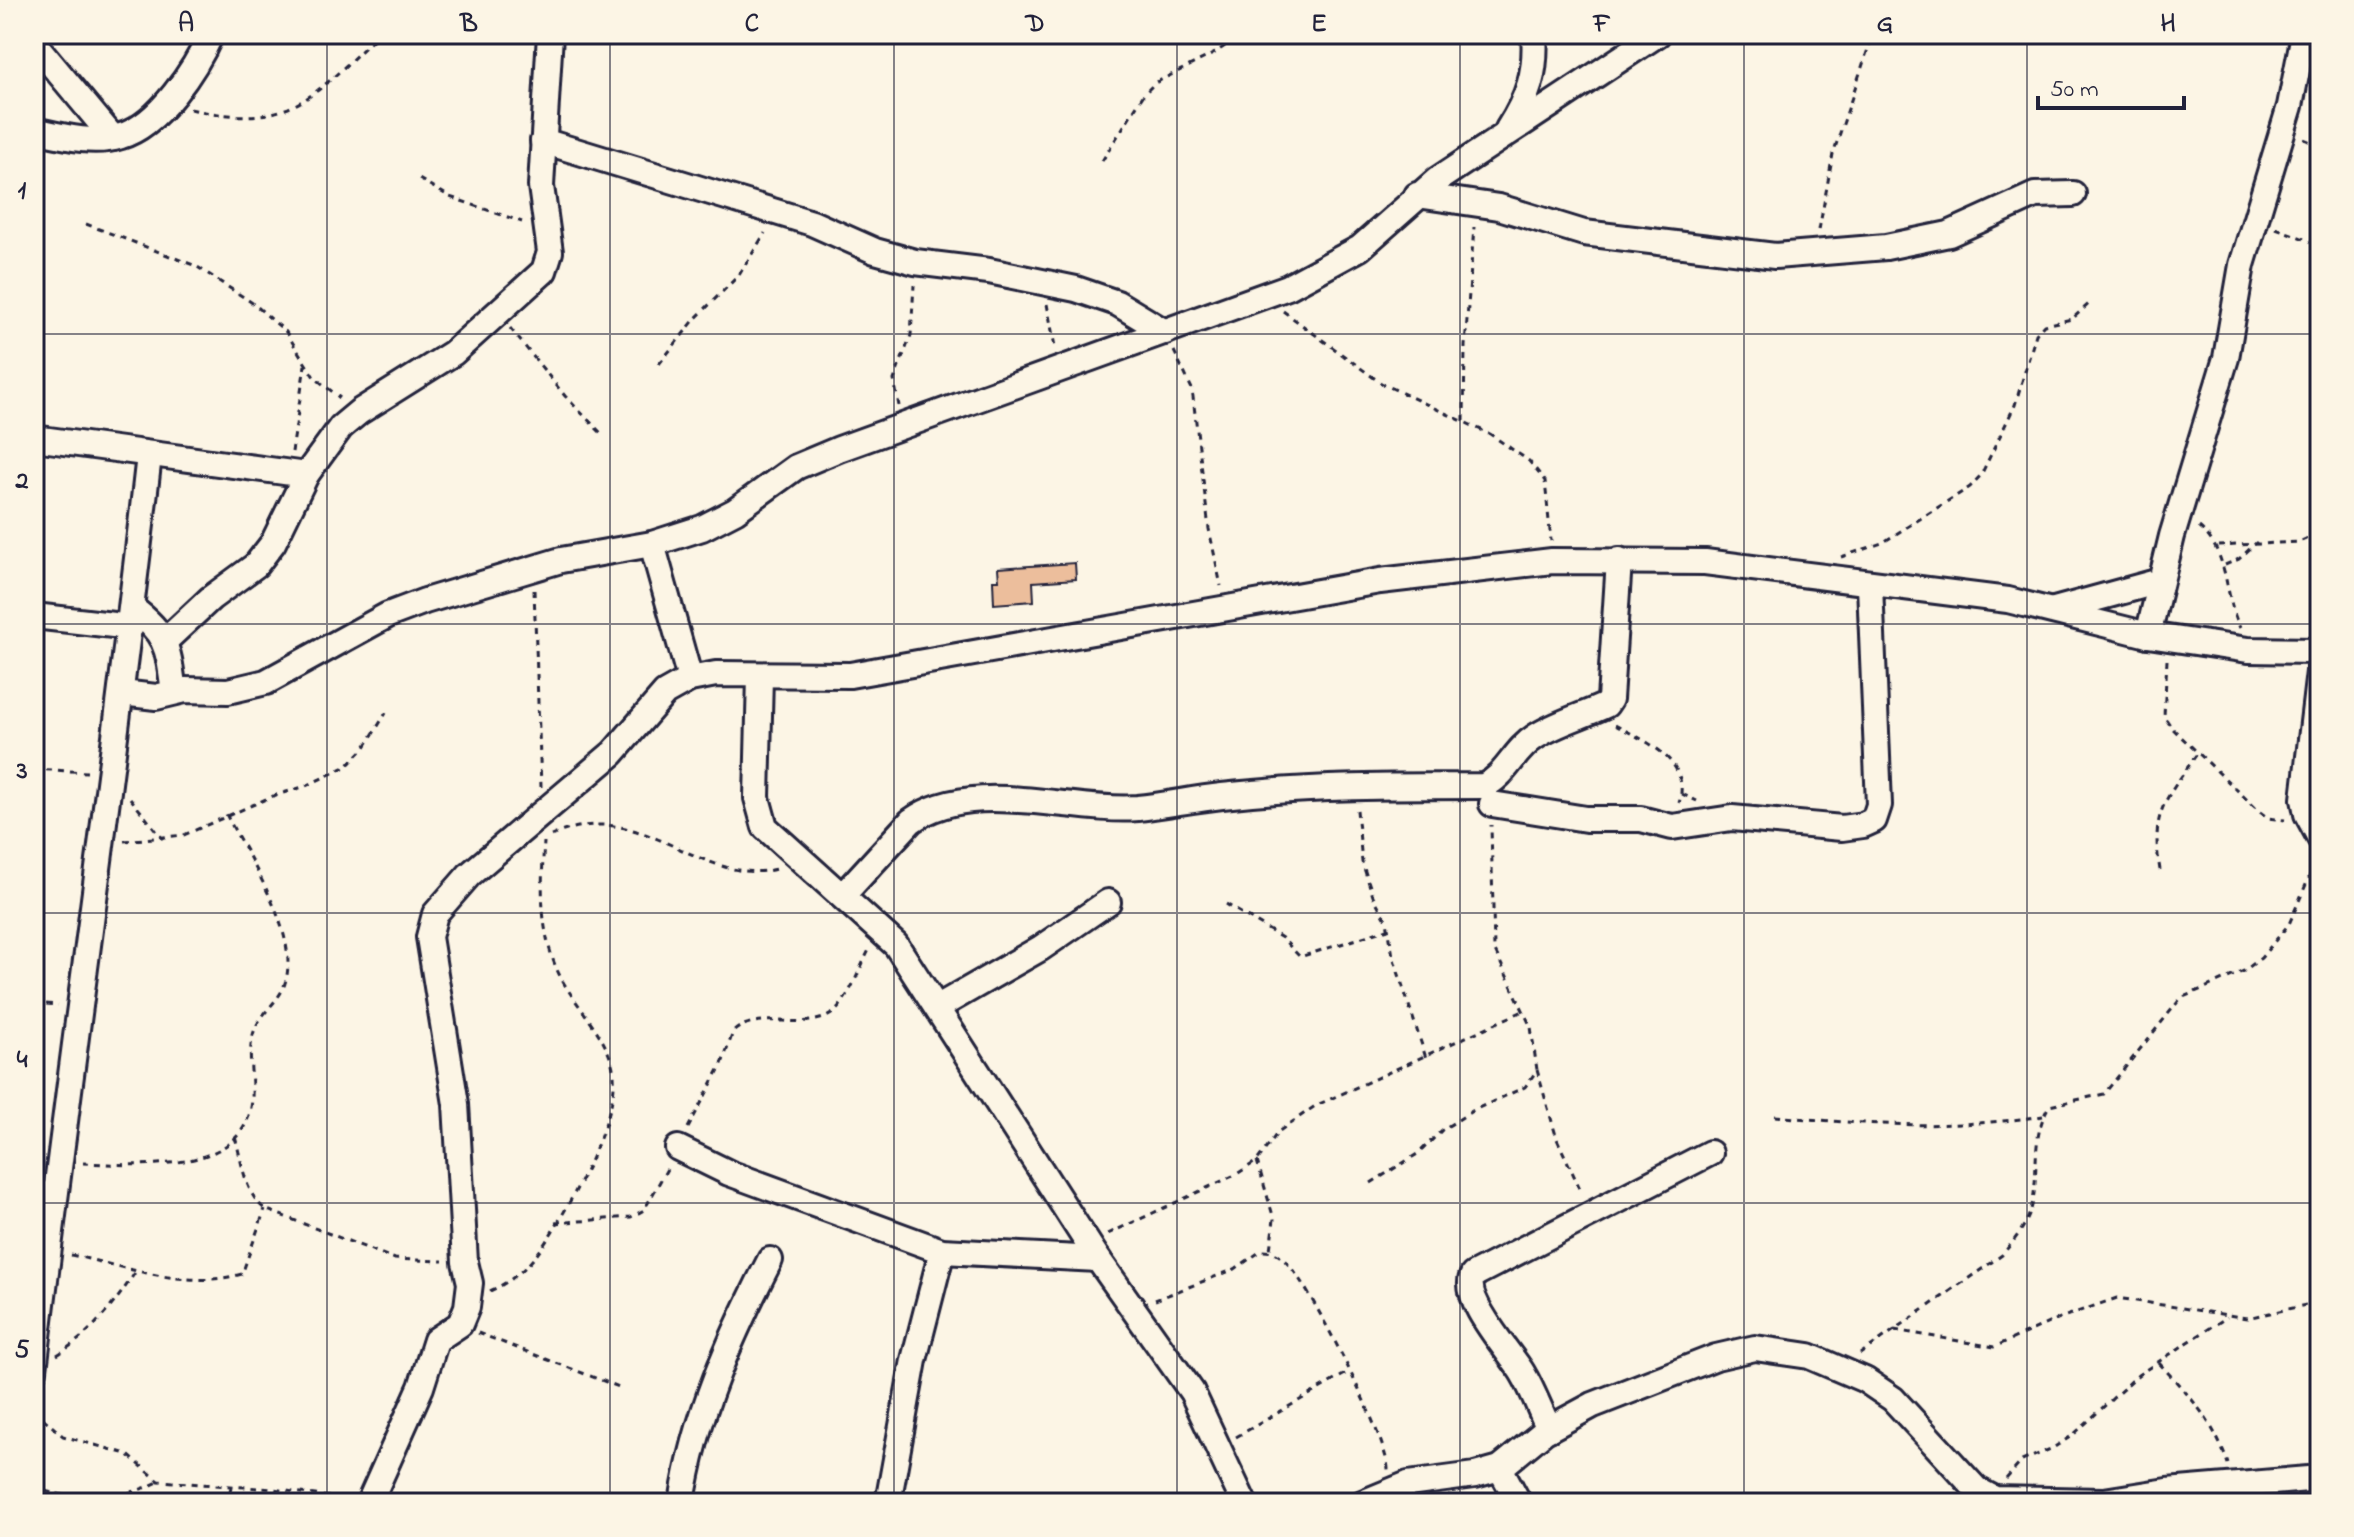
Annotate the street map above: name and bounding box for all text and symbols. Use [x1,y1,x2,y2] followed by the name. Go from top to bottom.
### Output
[178,6,194,44] text: A
[459,6,478,44] text: B
[745,6,759,44] text: C
[1024,6,1045,44] text: D
[1311,6,1327,44] text: E
[1592,6,1611,44] text: F
[1877,6,1893,44] text: G
[2160,6,2176,44] text: H
[2038,60,2184,110] scale bar
[2050,73,2099,108] text: 50 m
[18,173,27,211] text: 1
[15,463,29,501] text: 2
[16,753,28,791] text: 3
[17,1042,28,1080] text: 4
[15,1332,30,1370] text: 5

